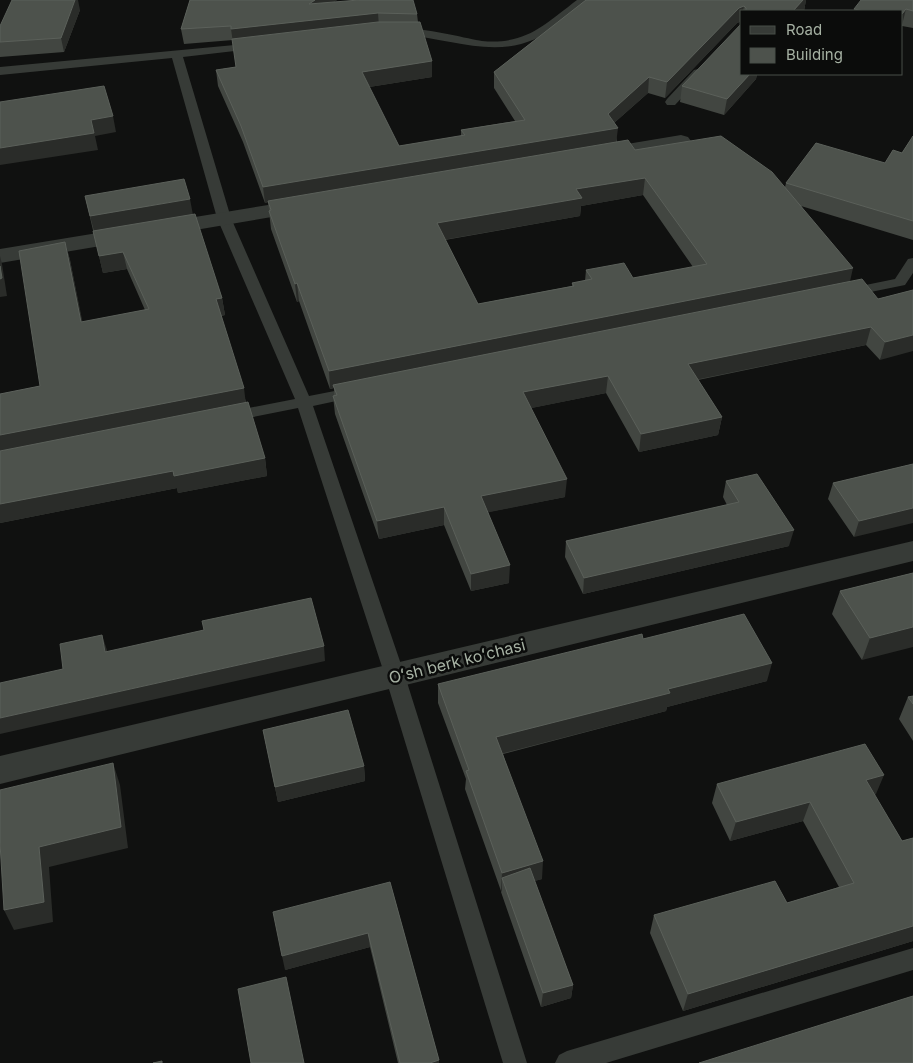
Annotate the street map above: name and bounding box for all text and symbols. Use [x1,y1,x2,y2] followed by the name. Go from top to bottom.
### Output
[740,10,903,75] legend
[786,20,822,39] text: Road
[786,45,843,64] text: Building
[387,634,527,688] street label: Oʻsh berk koʻchasi

